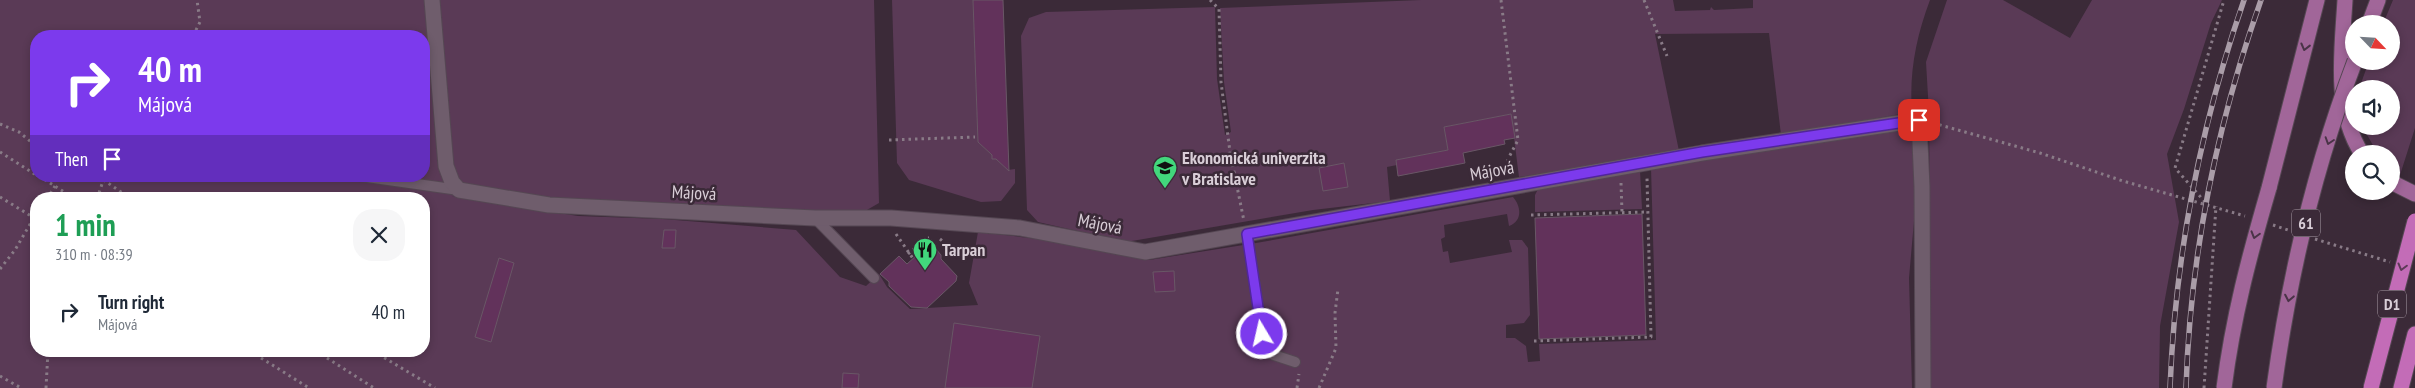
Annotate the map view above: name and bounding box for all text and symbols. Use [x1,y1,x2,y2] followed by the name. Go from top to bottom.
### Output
[2345,15,2400,70] north arrow
[2345,15,2400,200] map controls
[2300,43,2311,52] one-way arrow
[138,46,202,92] text: 40 m
[55,50,120,115] icon: right
[2345,80,2400,135] button: sound
[138,90,192,118] text: Májová
[1898,99,1940,141] pin
[1905,106,1933,134] icon: arrive
[2324,136,2334,144] one-way arrow
[98,145,126,173] icon: arrive
[2345,145,2400,200] button: search
[1181,146,1326,190] place label: Ekonomická univerzita v Bratislave
[55,147,88,171] text: Then
[1152,155,1178,189] school or university icon: Ekonomická univerzita v Bratislave
[1468,155,1516,186] street label: Májová
[671,180,717,205] street label: Májová
[55,205,116,244] text: 1 min
[1076,208,1124,239] street label: Májová
[353,209,405,261] button: close
[2292,210,2320,237] road number: 61
[2250,231,2261,240] one-way arrow
[912,237,938,271] restaurant icon: Tarpan
[942,238,985,261] place label: Tarpan
[55,244,133,264] text: 310 m · 08:39
[2397,263,2407,271] one-way arrow
[98,290,164,314] text: Turn right
[2378,290,2406,318] road number: D1
[2285,294,2295,303] one-way arrow
[55,298,83,326] icon: right
[372,300,405,324] text: 40 m
[1235,307,1287,359] position arrow
[98,314,137,334] text: Májová

